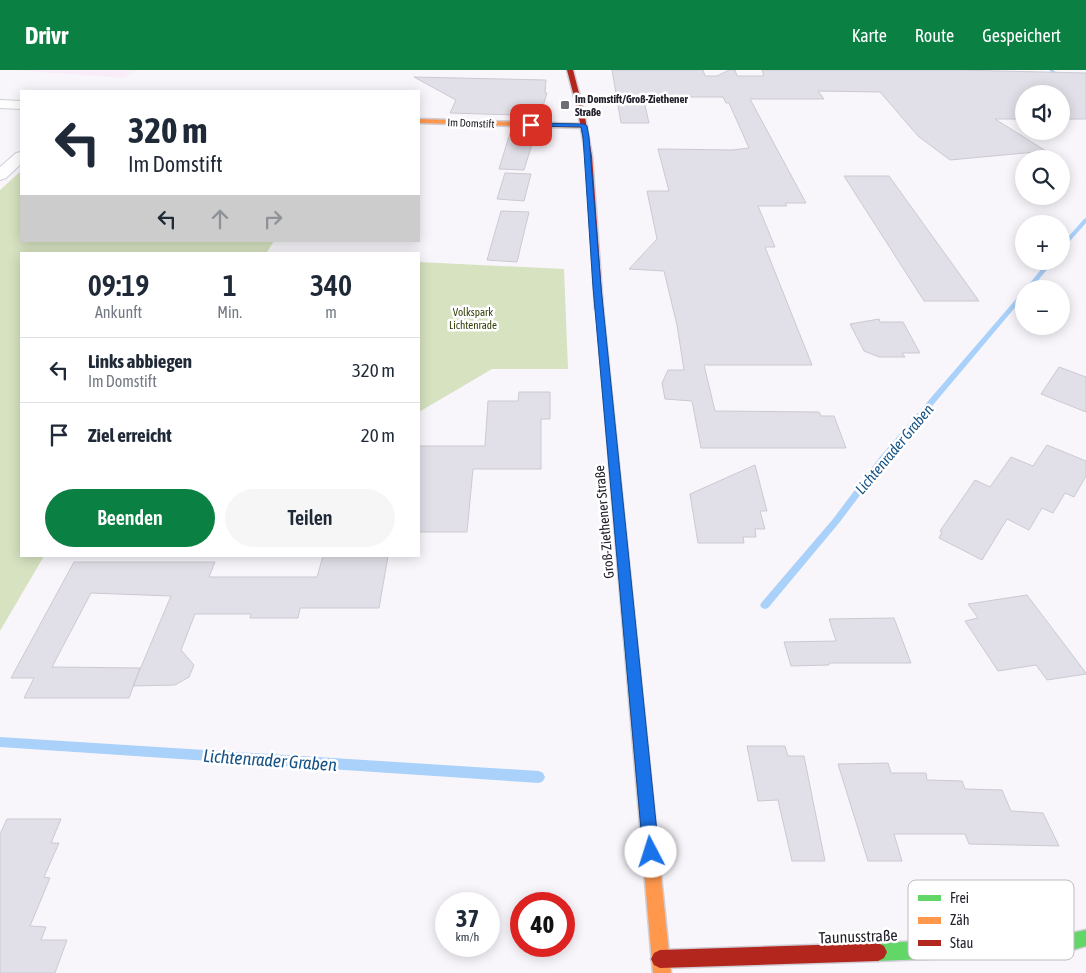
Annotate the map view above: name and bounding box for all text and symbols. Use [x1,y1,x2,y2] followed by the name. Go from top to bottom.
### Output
[25,22,68,49] text: Drivr
[852,25,887,46] text: Karte
[915,25,954,46] text: Route
[982,25,1061,46] text: Gespeichert
[1015,85,1070,335] map controls
[1015,85,1070,140] button: sound
[575,93,688,118] place label: Im Domstift/Groß-Ziethener Straße
[559,99,571,111] marker: Im Domstift/Groß-Ziethener Straße
[510,104,552,146] pin
[45,110,110,175] icon: left
[128,110,207,150] text: 320 m
[517,111,545,139] icon: arrive
[447,116,495,130] street label: Im Domstift
[1015,150,1070,205] button: search
[128,151,223,177] text: Im Domstift
[153,205,181,233] icon: left
[206,205,234,233] icon: ahead
[259,205,287,233] icon: right
[1015,215,1070,270] button: +
[88,268,149,302] text: 09:19
[223,268,237,302] text: 1
[310,268,352,302] text: 340
[1015,280,1070,335] button: −
[95,303,142,321] text: Ankunft
[217,303,242,321] text: Min.
[325,303,337,321] text: m
[449,306,497,331] park label: Volkspark Lichtenrade
[88,350,192,372] text: Links abbiegen
[45,356,73,384] icon: left
[352,359,395,381] text: 320 m
[88,372,157,390] text: Im Domstift
[852,401,936,497] water label: Lichtenrader Graben
[45,421,73,449] icon: arrive
[88,424,172,446] text: Ziel erreicht
[361,424,395,446] text: 20 m
[591,465,617,579] street label: Groß-Ziethener Straße
[45,489,215,547] button: Beenden
[225,489,395,547] button: Teilen
[202,745,338,775] water label: Lichtenrader Graben
[624,825,676,877] position arrow
[908,880,1074,960] legend
[950,890,969,906] text: Frei
[510,892,575,957] speed limit sign: 40
[456,904,479,932] text: 37
[950,912,970,928] text: Zäh
[818,926,898,946] street label: Taunusstraße
[456,930,479,944] text: km/h
[950,935,973,951] text: Stau

